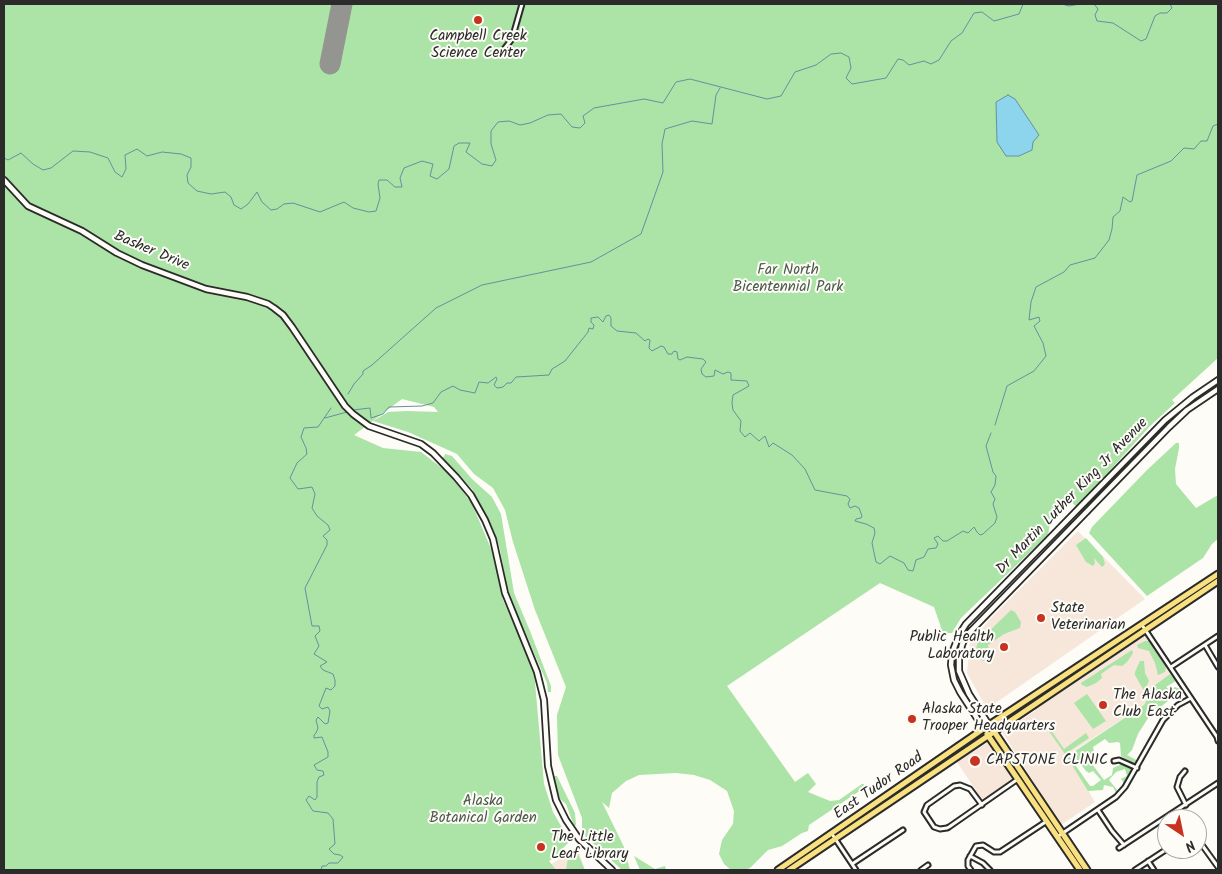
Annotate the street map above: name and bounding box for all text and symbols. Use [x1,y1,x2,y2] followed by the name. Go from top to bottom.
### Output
[472,14,484,26] marker: Campbell Creek Science Center
[429,28,527,63] place label: Campbell Creek Science Center
[111,228,191,276] street label: Basher Drive
[733,262,843,297] park label: Far North Bicentennial Park
[993,415,1153,579] street label: Dr Martin Luther King Jr Avenue
[1051,600,1125,635] place label: State Veterinarian
[1035,612,1047,624] marker: State Veterinarian
[909,629,994,664] place label: Public Health Laboratory
[998,641,1010,653] marker: Public Health Laboratory
[1113,687,1182,722] place label: The Alaska Club East
[1097,699,1109,711] marker: The Alaska Club East
[922,701,1055,736] place label: Alaska State Trooper Headquarters
[906,713,918,725] marker: Alaska State Trooper Headquarters
[831,750,927,824] street label: East Tudor Road
[986,752,1108,770] place label: CAPSTONE CLINIC
[968,754,982,768] marker: CAPSTONE CLINIC
[429,793,537,828] park label: Alaska Botanical Garden
[1157,809,1207,859] north arrow
[551,829,628,864] place label: The Little Leaf Library
[1180,834,1200,857] text: N
[535,841,547,853] marker: The Little Leaf Library

